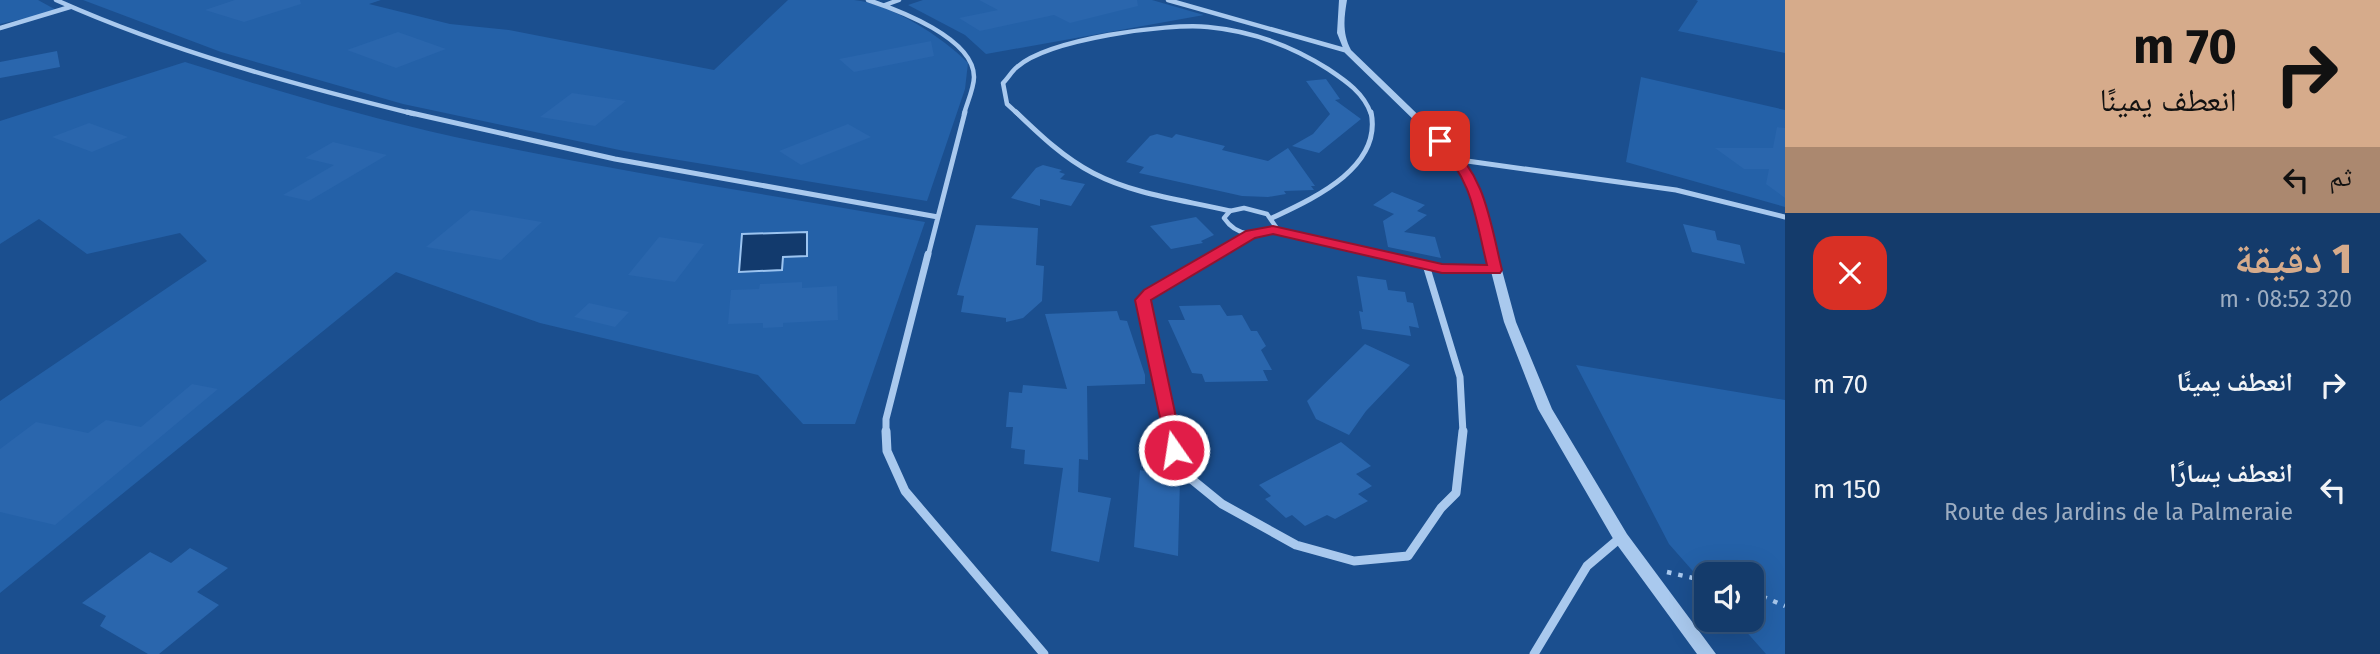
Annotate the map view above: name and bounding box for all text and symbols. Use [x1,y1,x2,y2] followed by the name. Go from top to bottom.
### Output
[2133,17,2237,76] text: 70 m
[2261,28,2352,119] icon: right
[2099,81,2237,119] text: انعطف يمينًا
[1410,111,1470,171] pin
[1421,122,1459,160] icon: arrive
[2277,161,2315,199] icon: left
[2329,162,2352,193] text: ثم
[2234,234,2352,284] text: 1 دقيقة
[1813,236,1887,310] button: close
[2219,285,2352,313] text: 320 m · 08:52
[2314,366,2352,404] icon: right
[2177,367,2293,398] text: انعطف يمينًا
[1813,369,1868,400] text: 70 m
[1137,413,1211,487] position arrow
[2169,458,2293,489] text: انعطف يسارًا
[2314,471,2352,509] icon: left
[1813,474,1881,505] text: 150 m
[1944,498,2293,526] text: Route des Jardins de la Palmeraie
[1694,562,1764,632] map controls
[1694,562,1764,632] button: sound

